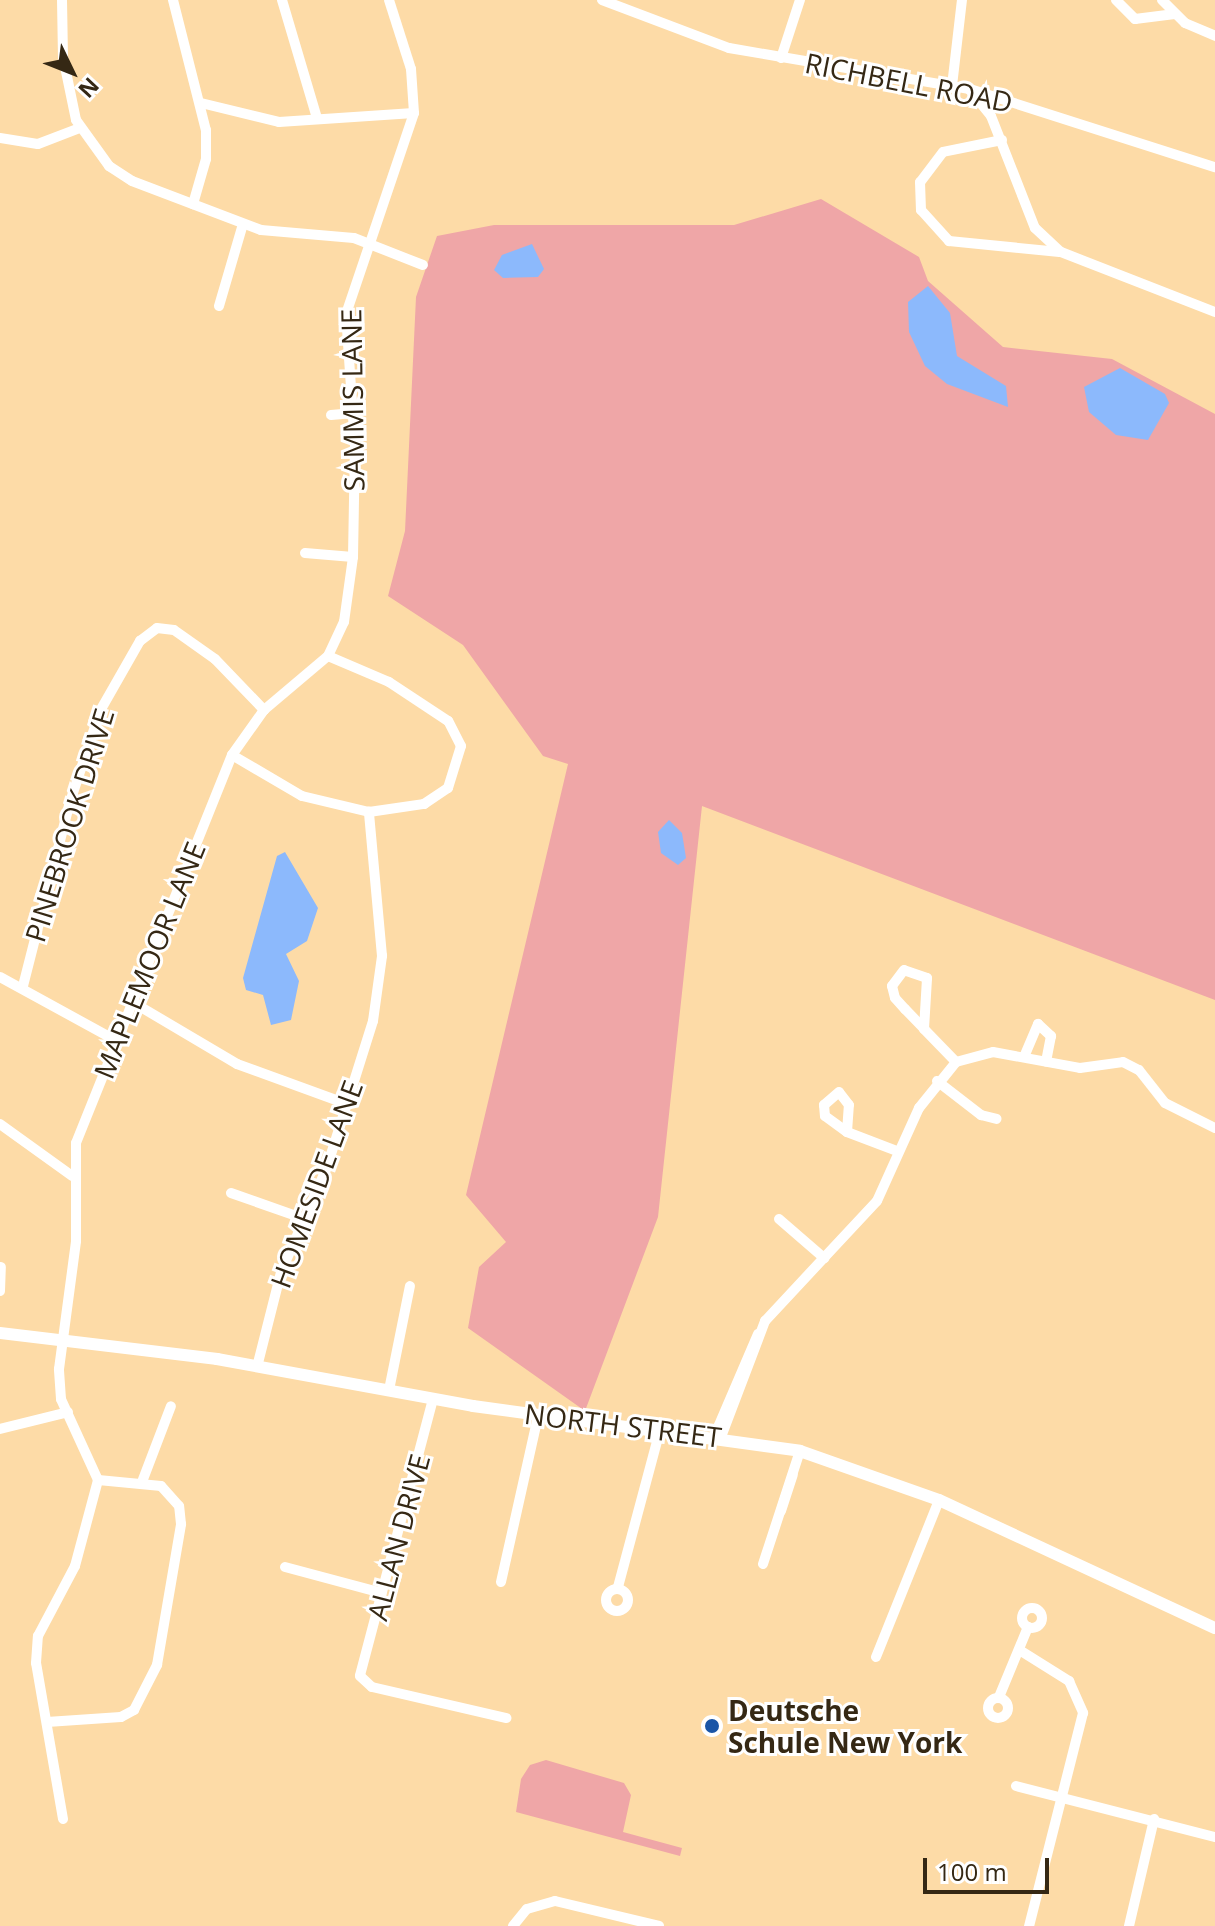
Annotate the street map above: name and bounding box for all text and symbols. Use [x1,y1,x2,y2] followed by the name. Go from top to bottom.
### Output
[32,32,112,112] north arrow
[802,45,1016,119] street label: RICHBELL ROAD
[72,72,107,105] text: N
[334,308,370,492] street label: SAMMIS LANE
[18,704,120,946] street label: PINEBROOK DRIVE
[86,837,212,1083] street label: MAPLEMOOR LANE
[263,1076,369,1292] street label: HOMESIDE LANE
[523,1396,723,1454] street label: NORTH STREET
[360,1450,436,1624] street label: ALLAN DRIVE
[728,1693,962,1759] place label: Deutsche Schule New York
[703,1717,721,1735] marker: Deutsche Schule New York
[927,1842,1053,1892] scale bar
[937,1855,1007,1888] text: 100 m

